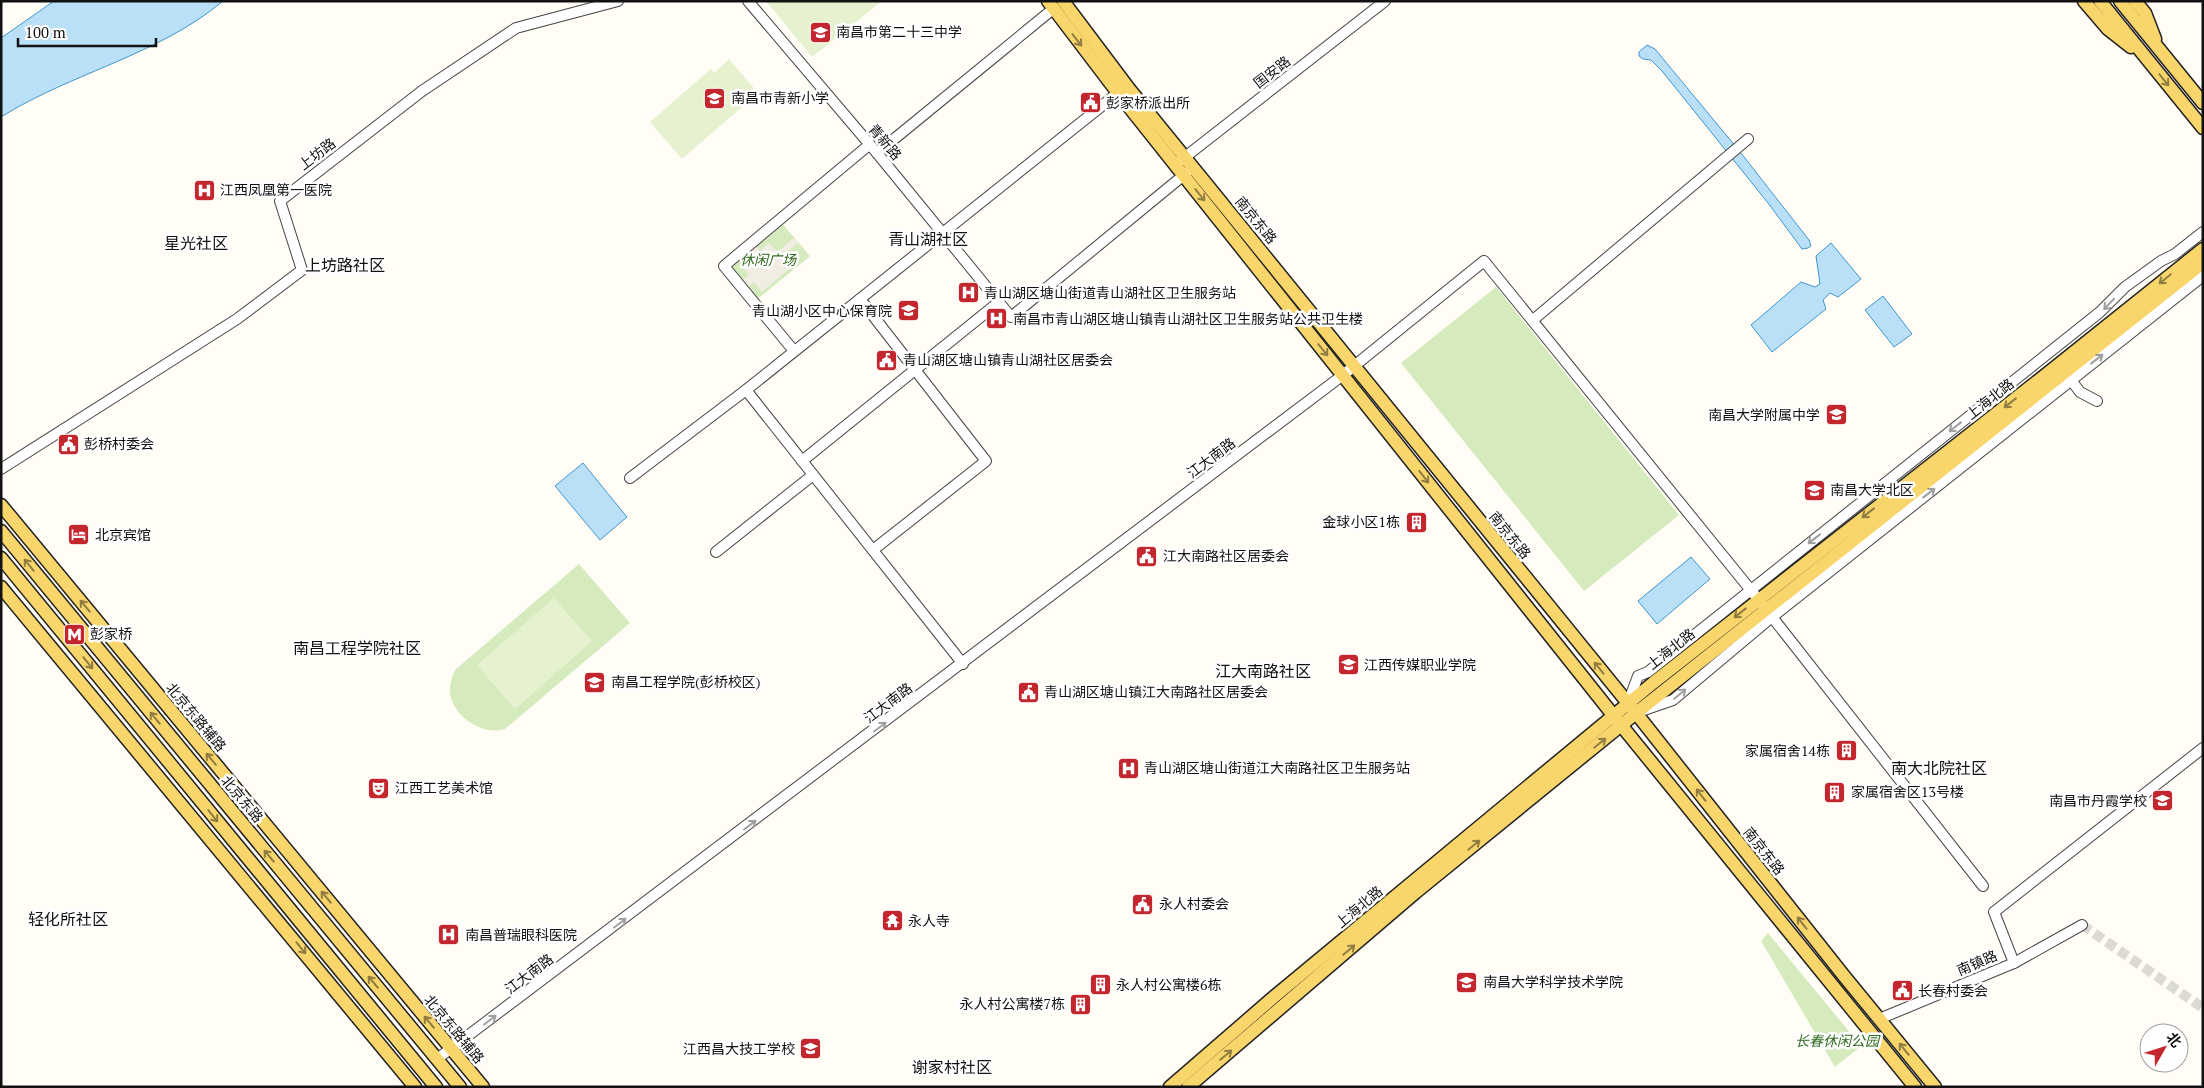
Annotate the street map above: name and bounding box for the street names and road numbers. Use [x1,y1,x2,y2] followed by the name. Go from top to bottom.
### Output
[1249,51,1294,92] street label: 国安路
[865,119,906,164] street label: 青新路
[294,133,339,174] street label: 上坊路
[1231,192,1281,247] street label: 南京东路
[1962,374,2018,423] street label: 上海北路
[1183,433,1239,482] street label: 江大南路
[1485,507,1535,562] street label: 南京东路
[1643,624,1699,673] street label: 上海北路
[162,678,231,755] street label: 北京东路辅路
[860,678,916,727] street label: 江大南路
[217,771,268,826] street label: 北京东路
[1740,823,1789,879] street label: 南京东路
[1331,881,1386,932] street label: 上海北路
[1954,946,2000,979] street label: 南镇路
[501,949,557,998] street label: 江大南路
[420,990,489,1067] street label: 北京东路辅路

